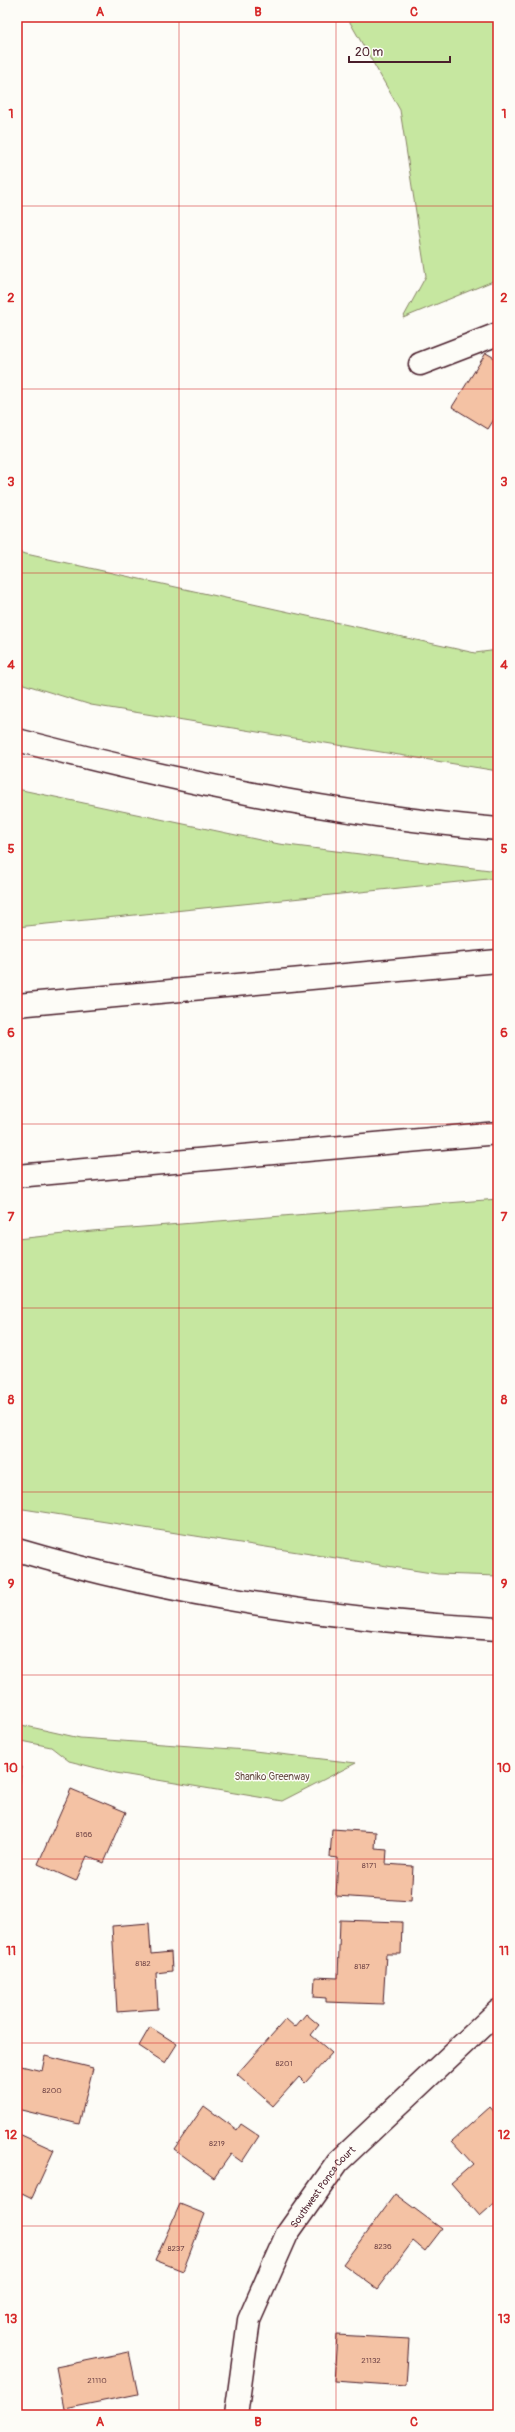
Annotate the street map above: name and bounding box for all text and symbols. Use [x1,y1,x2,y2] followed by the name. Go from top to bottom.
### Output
[96,4,105,20] text: A
[254,4,262,20] text: B
[410,4,418,20] text: C
[349,38,450,64] scale bar
[355,45,384,60] text: 20 m
[8,106,14,122] text: 1
[501,106,507,122] text: 1
[7,290,15,306] text: 2
[500,290,508,306] text: 2
[7,474,15,490] text: 3
[500,474,508,490] text: 3
[7,657,15,673] text: 4
[500,657,508,673] text: 4
[7,841,15,857] text: 5
[500,841,508,857] text: 5
[7,1025,15,1041] text: 6
[500,1025,508,1041] text: 6
[8,1209,15,1225] text: 7
[501,1209,508,1225] text: 7
[8,1392,15,1408] text: 8
[501,1392,508,1408] text: 8
[8,1576,15,1592] text: 9
[501,1576,508,1592] text: 9
[4,1760,18,1776] text: 10
[497,1760,511,1776] text: 10
[234,1771,310,1783] park label: Shaniko Greenway
[76,1830,93,1839] house number: 8166
[362,1861,376,1870] house number: 8171
[6,1943,16,1959] text: 11
[499,1943,509,1959] text: 11
[135,1959,151,1968] house number: 8182
[354,1962,370,1971] house number: 8187
[275,2059,293,2068] house number: 8201
[42,2086,62,2095] house number: 8200
[5,2127,17,2143] text: 12
[498,2127,510,2143] text: 12
[209,2139,225,2148] house number: 8219
[288,2143,359,2231] street label: Southwest Ponca Court
[374,2242,392,2251] house number: 8236
[168,2244,185,2253] house number: 8237
[5,2311,17,2327] text: 13
[498,2311,510,2327] text: 13
[361,2356,381,2365] house number: 21132
[87,2376,107,2385] house number: 21110
[96,2414,105,2430] text: A
[254,2414,262,2430] text: B
[410,2414,418,2430] text: C

